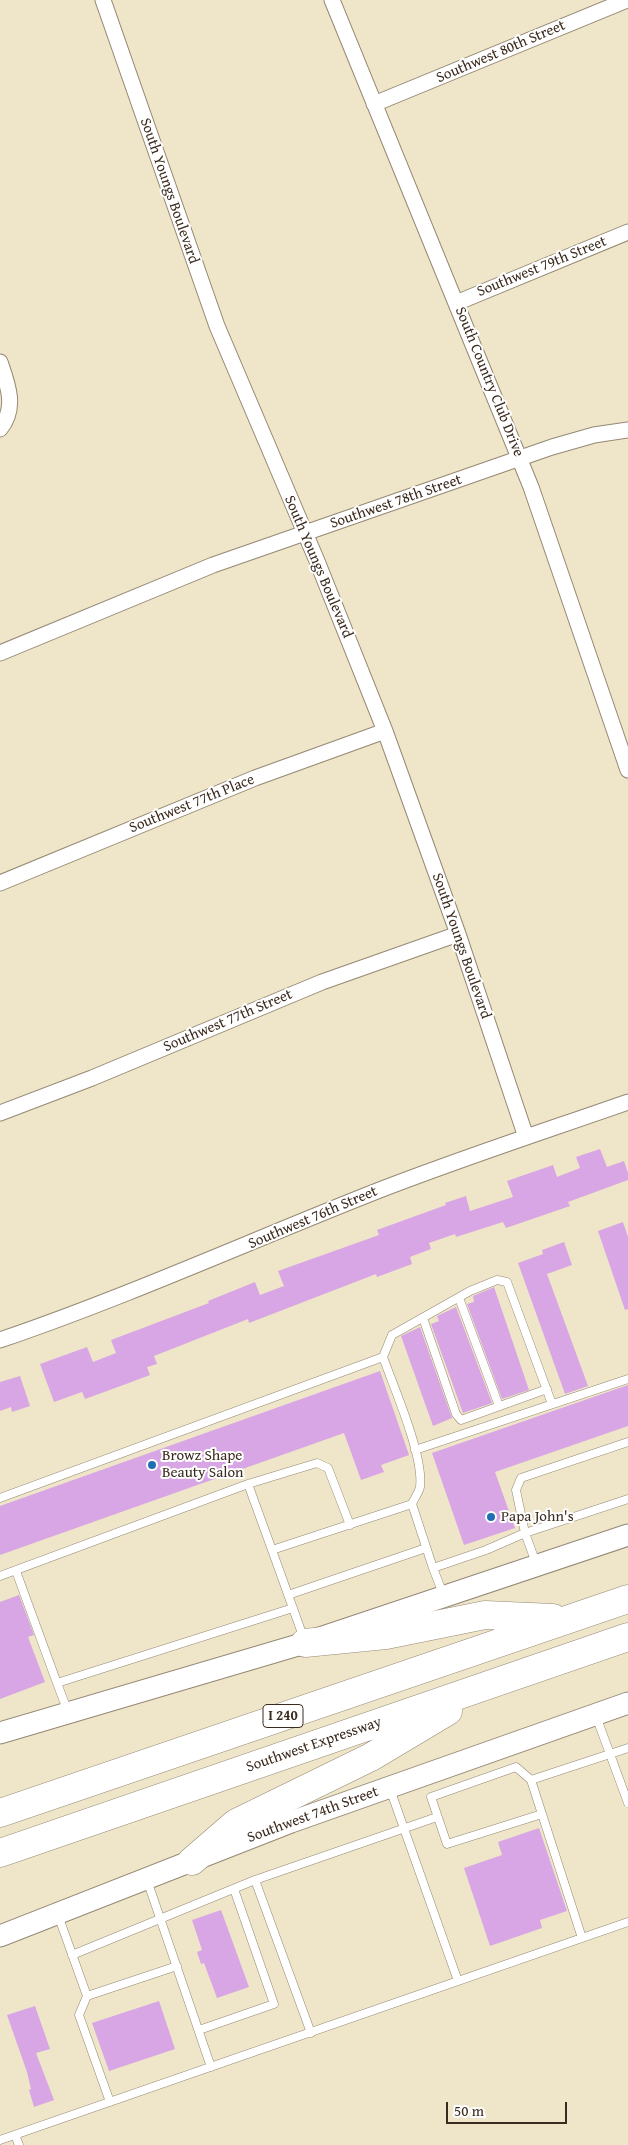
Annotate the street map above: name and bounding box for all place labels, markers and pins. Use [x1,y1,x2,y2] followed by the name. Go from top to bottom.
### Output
[162,1447,244,1482] place label: Browz Shape Beauty Salon
[146,1459,158,1471] marker: Browz Shape Beauty Salon
[501,1508,574,1526] place label: Papa John's
[485,1511,497,1523] marker: Papa John's

